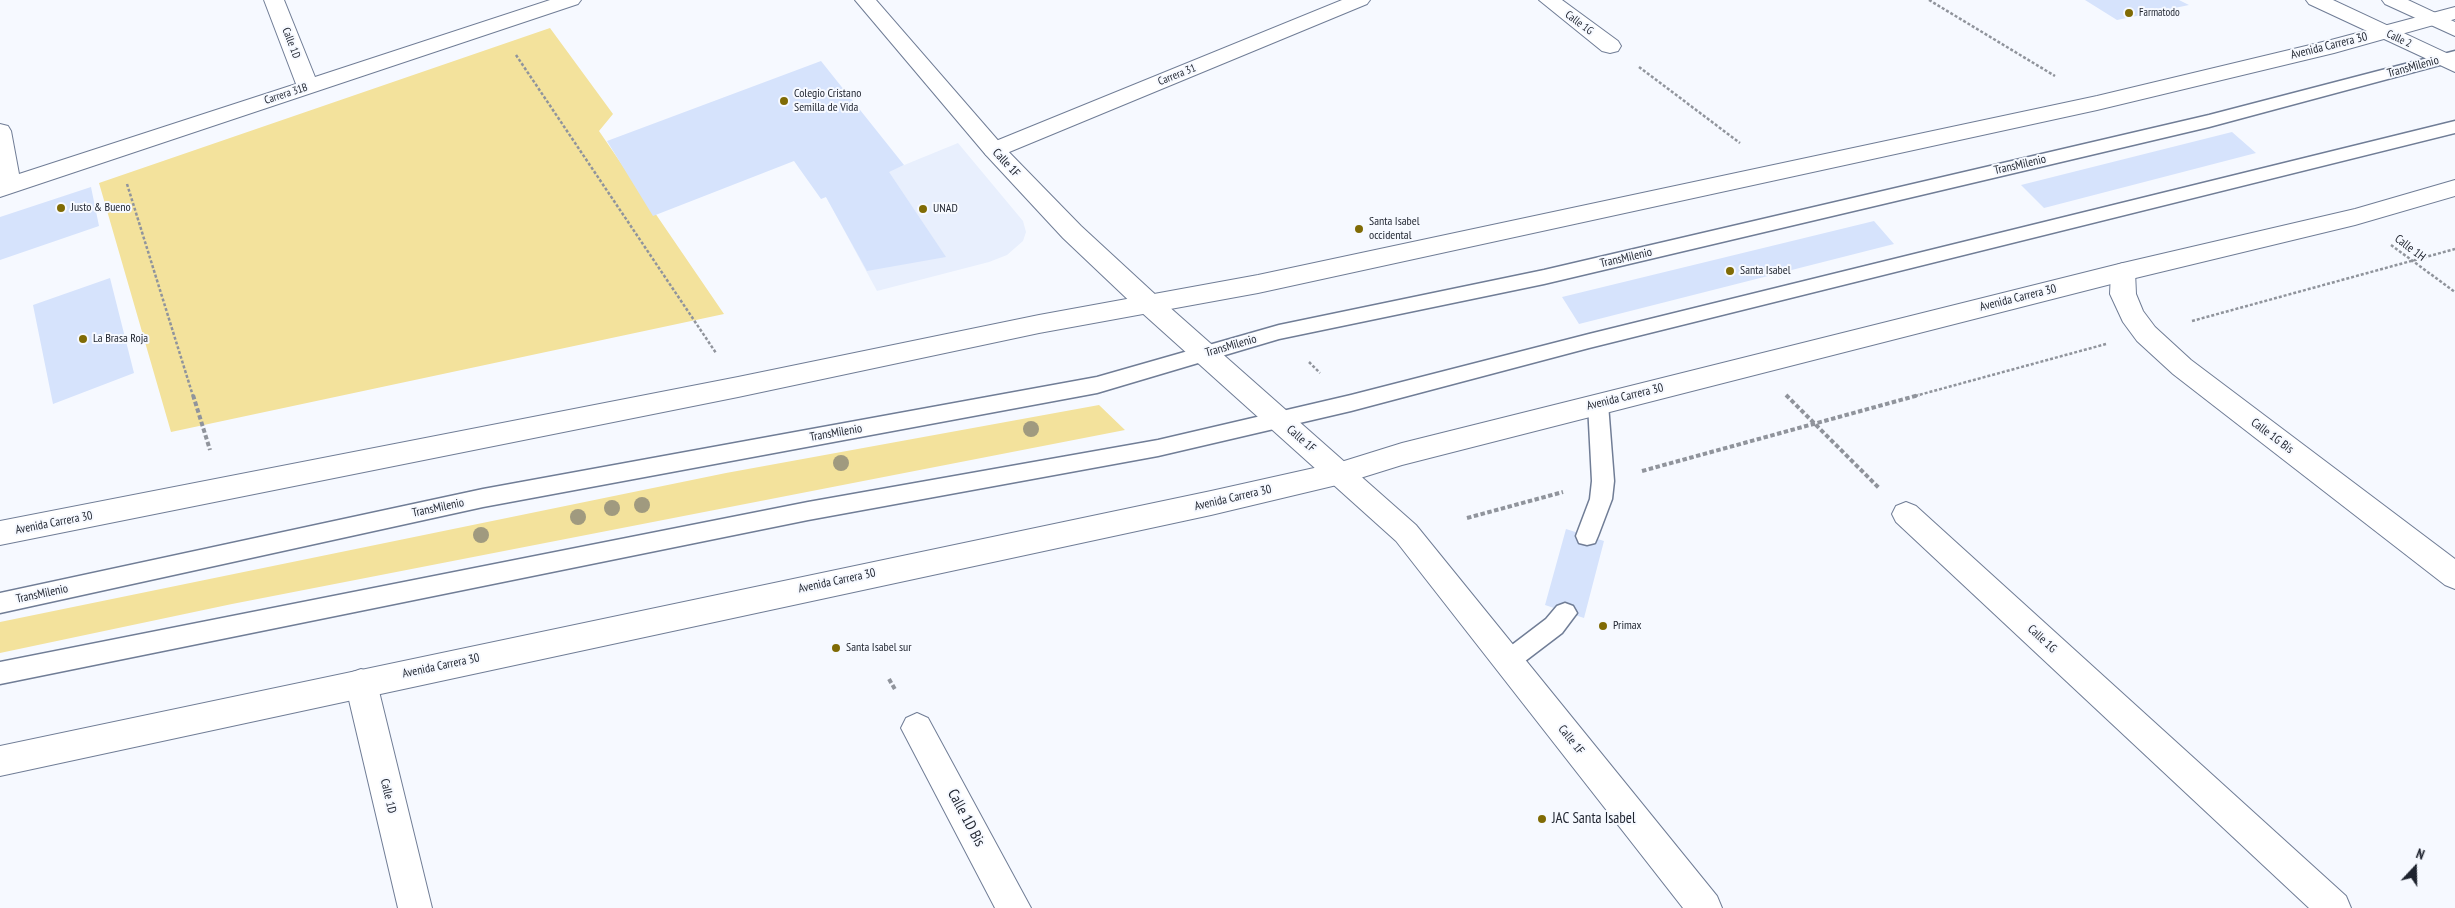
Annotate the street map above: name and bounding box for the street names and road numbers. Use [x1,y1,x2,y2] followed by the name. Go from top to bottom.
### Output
[1562,8,1596,38] street label: Calle 1G
[279,26,303,60] street label: Calle 1D
[2384,27,2414,51] street label: Calle 2
[2289,30,2369,62] street label: Avenida Carrera 30
[2386,53,2440,81] street label: TransMilenio
[1156,61,1198,89] street label: Carrera 31
[263,81,309,107] street label: Carrera 31B
[989,146,1023,180] street label: Calle 1F
[1993,152,2047,178] street label: TransMilenio
[2392,232,2428,264] street label: Calle 1H
[1599,245,1653,271] street label: TransMilenio
[1978,282,2058,314] street label: Avenida Carrera 30
[1204,332,1258,360] street label: TransMilenio
[1585,381,1665,413] street label: Avenida Carrera 30
[2248,415,2296,457] street label: Calle 1G Bis
[809,421,863,445] street label: TransMilenio
[1284,423,1318,455] street label: Calle 1F
[1193,482,1273,514] street label: Avenida Carrera 30
[411,495,465,521] street label: TransMilenio
[14,508,94,538] street label: Avenida Carrera 30
[797,566,877,596] street label: Avenida Carrera 30
[15,581,69,607] street label: TransMilenio
[2024,622,2060,656] street label: Calle 1G
[401,651,481,681] street label: Avenida Carrera 30
[1555,722,1587,758] street label: Calle 1F
[377,777,399,815] street label: Calle 1D
[943,786,989,850] street label: Calle 1D Bis

